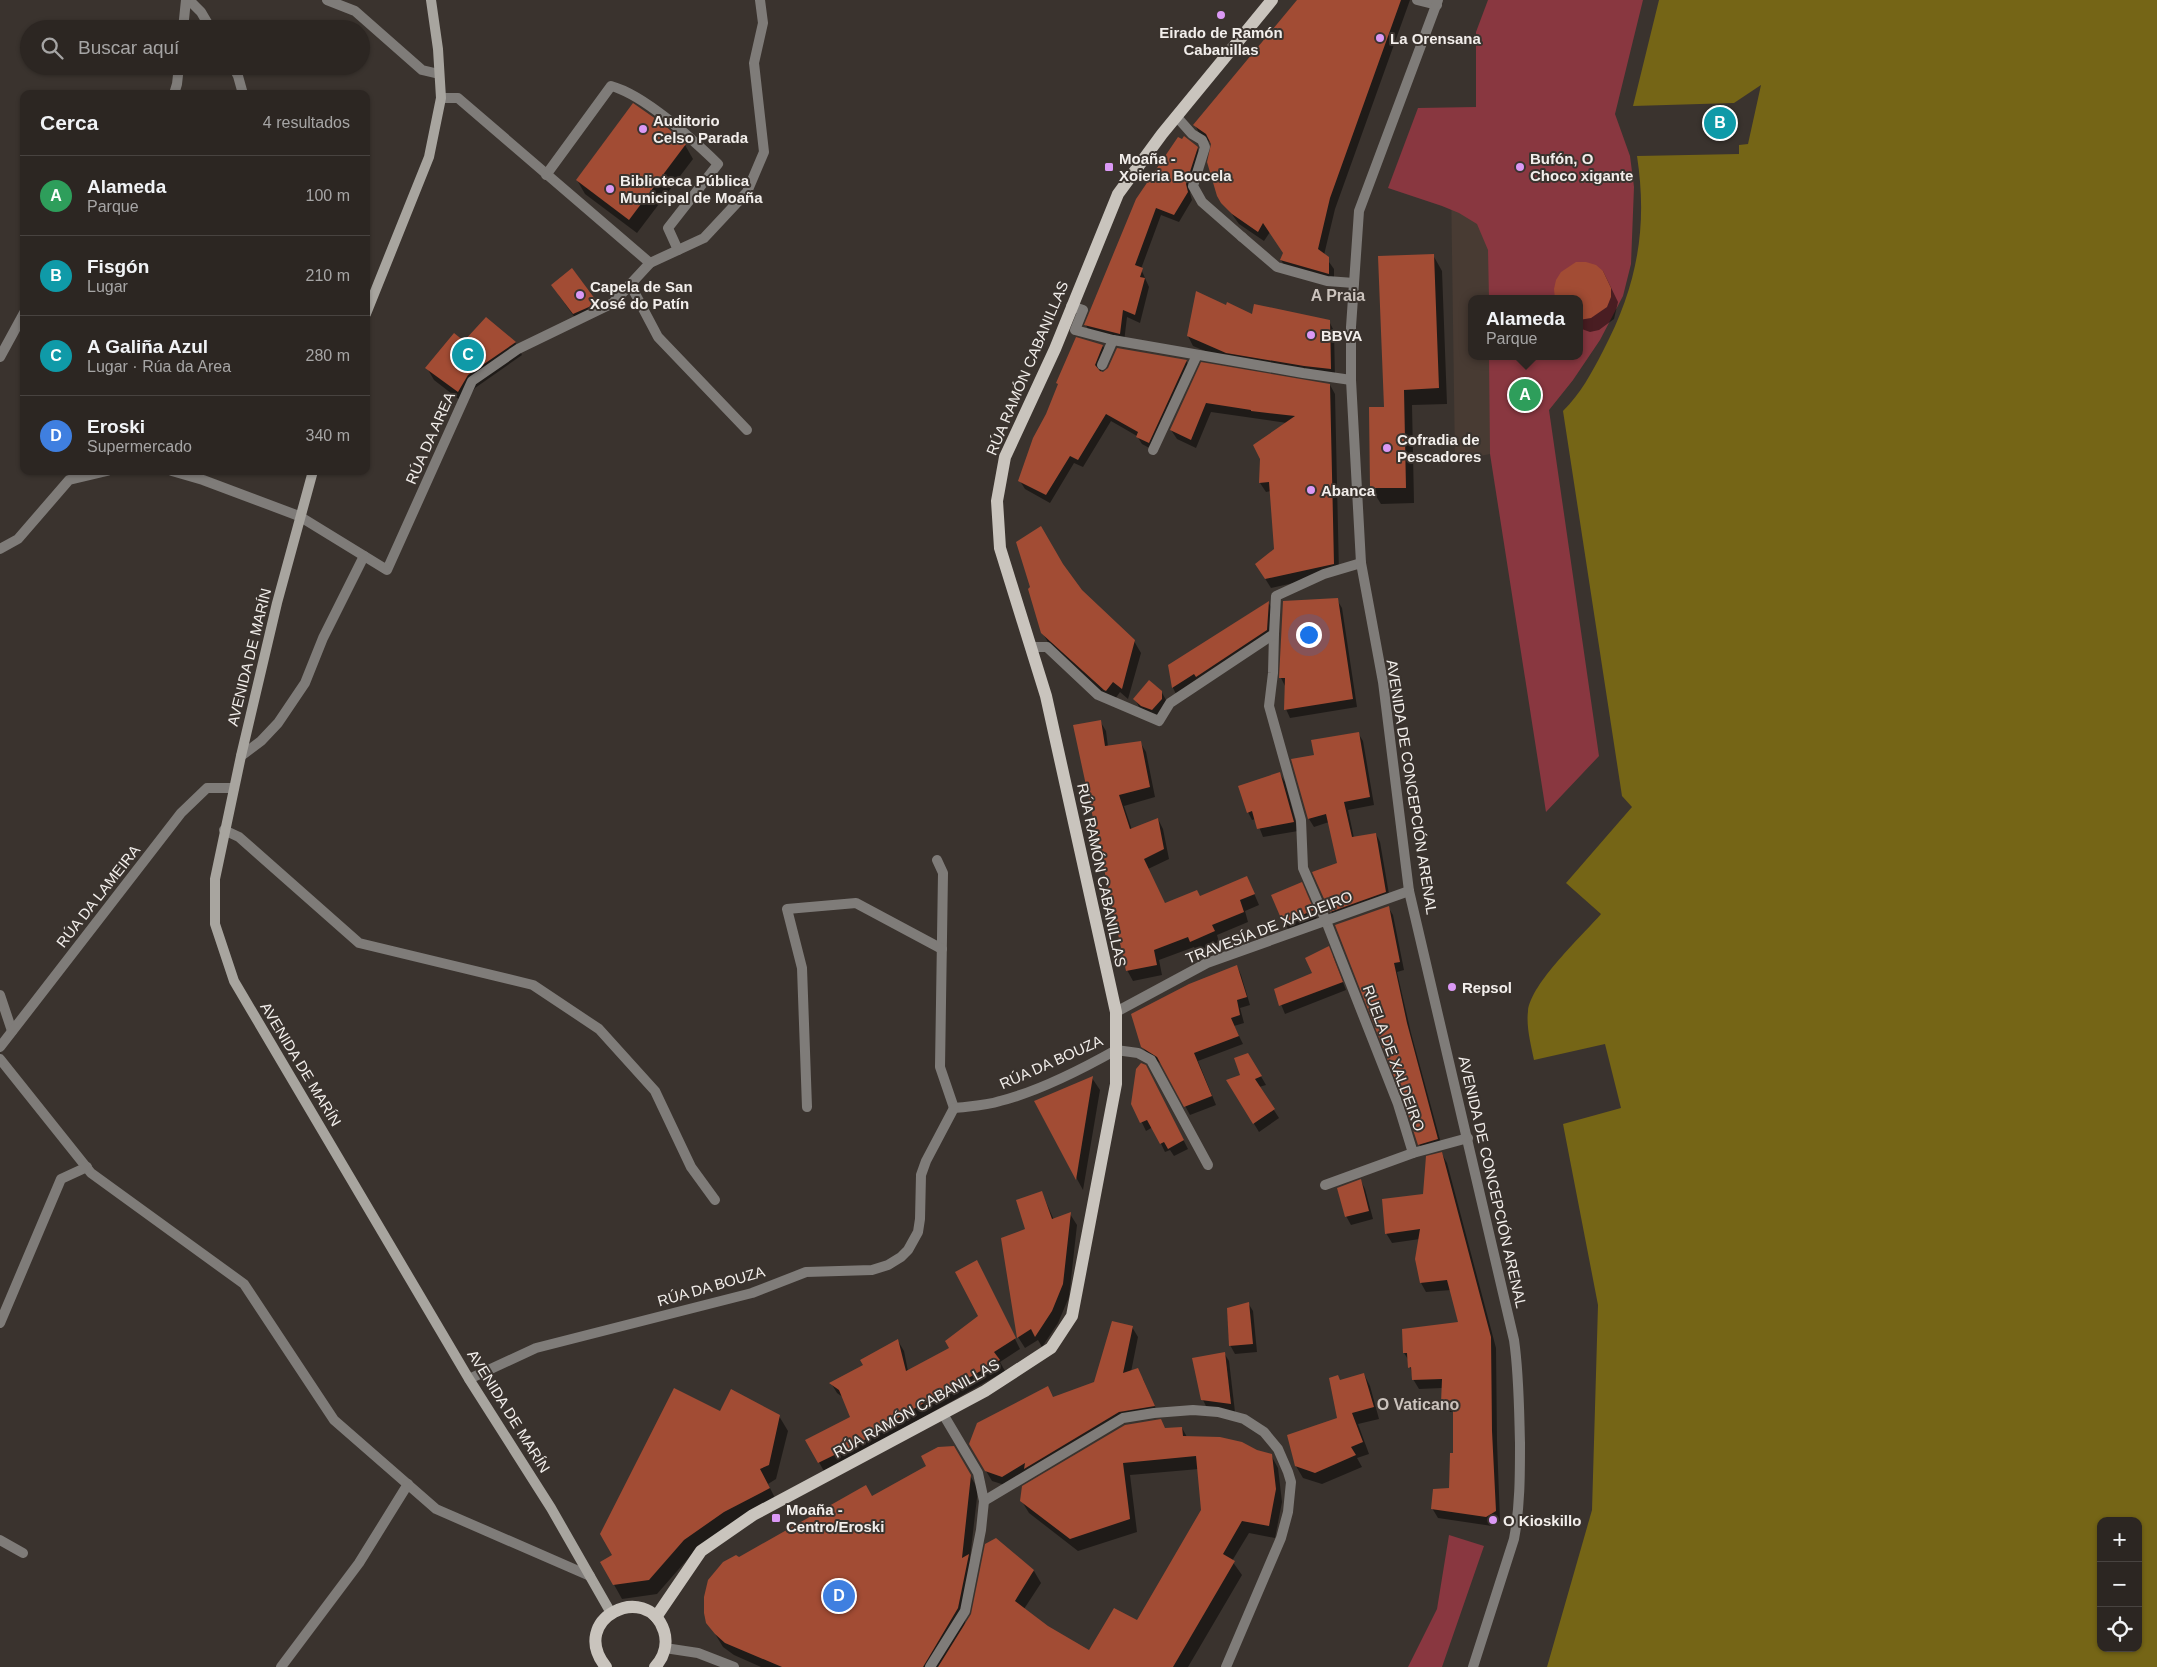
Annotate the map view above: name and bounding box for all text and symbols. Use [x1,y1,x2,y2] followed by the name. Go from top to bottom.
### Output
[1215,9,1227,21] marker: Eirado de Ramón Cabanillas
[20,20,370,75] search box
[1159,24,1283,58] place label: Eirado de Ramón Cabanillas
[1390,30,1482,47] place label: La Orensana
[1374,32,1386,44] marker: La Orensana
[38,34,66,62] icon: search
[78,37,179,58] text: Buscar aquí
[1704,104,1736,142] pin: B
[40,111,98,134] text: Cerca
[653,112,749,146] place label: Auditorio Celso Parada
[263,114,350,131] text: 4 resultados
[637,123,649,135] marker: Auditorio Celso Parada
[1119,150,1232,184] place label: Moaña - Xoieria Boucela
[1530,150,1633,184] place label: Bufón, O Choco xigante
[1103,161,1115,173] marker: Moaña - Xoieria Boucela
[1514,161,1526,173] marker: Bufón, O Choco xigante
[620,172,763,206] place label: Biblioteca Pública Municipal de Moaña
[87,176,166,197] text: Alameda
[604,183,616,195] marker: Biblioteca Pública Municipal de Moaña
[50,187,62,204] text: A
[306,187,350,204] text: 100 m
[87,198,139,215] text: Parque
[87,256,149,277] text: Fisgón
[50,267,62,284] text: B
[306,267,350,284] text: 210 m
[87,278,128,295] text: Lugar
[590,278,693,312] place label: Capela de San Xosé do Patín
[983,278,1071,458] street label: RÚA RAMÓN CABANILLAS
[1311,287,1365,304] district label: A Praia
[574,289,586,301] marker: Capela de San Xosé do Patín
[1468,295,1583,360] popup
[1486,308,1565,329] text: Alameda
[1321,327,1363,344] place label: BBVA
[1305,329,1317,341] marker: BBVA
[1486,330,1537,347] text: Parque
[87,336,208,357] text: A Galiña Azul
[452,336,484,374] pin: C
[50,347,62,364] text: C
[306,347,350,364] text: 280 m
[87,358,231,375] text: Lugar · Rúa da Area
[1509,376,1541,414] pin: A
[402,389,458,487] street label: RÚA DA AREA
[87,416,145,437] text: Eroski
[50,427,62,444] text: D
[306,427,350,444] text: 340 m
[1397,431,1481,465] place label: Cofradia de Pescadores
[87,438,192,455] text: Supermercado
[1381,442,1393,454] marker: Cofradia de Pescadores
[1321,482,1376,499] place label: Abanca
[1305,484,1317,496] marker: Abanca
[224,586,274,728] street label: AVENIDA DE MARÍN
[1296,622,1322,648] your location
[1383,658,1441,916] street label: AVENIDA DE CONCEPCIÓN ARENAL
[1074,782,1130,968] street label: RÚA RAMÓN CABANILLAS
[53,841,143,951] street label: RÚA DA LAMEIRA
[1183,887,1355,967] street label: TRAVESÍA DE XALDEIRO
[1462,979,1512,996] place label: Repsol
[1446,981,1458,993] marker: Repsol
[1360,983,1428,1133] street label: RUELA DE XALDEIRO
[257,999,345,1129] street label: AVENIDA DE MARÍN
[997,1032,1105,1092] street label: RÚA DA BOUZA
[1456,1054,1530,1310] street label: AVENIDA DE CONCEPCIÓN ARENAL
[655,1263,767,1309] street label: RÚA DA BOUZA
[464,1347,554,1475] street label: AVENIDA DE MARÍN
[830,1355,1002,1461] street label: RÚA RAMÓN CABANILLAS
[1377,1396,1460,1413] district label: O Vaticano
[786,1501,884,1535] place label: Moaña - Centro/Eroski
[770,1512,782,1524] marker: Moaña - Centro/Eroski
[1503,1512,1581,1529] place label: O Kioskillo
[1487,1514,1499,1526] marker: O Kioskillo
[2097,1517,2142,1652] map controls
[2097,1517,2142,1562] button: +
[2097,1562,2142,1607] button: −
[823,1577,855,1615] pin: D
[2097,1607,2142,1652] button: locate

